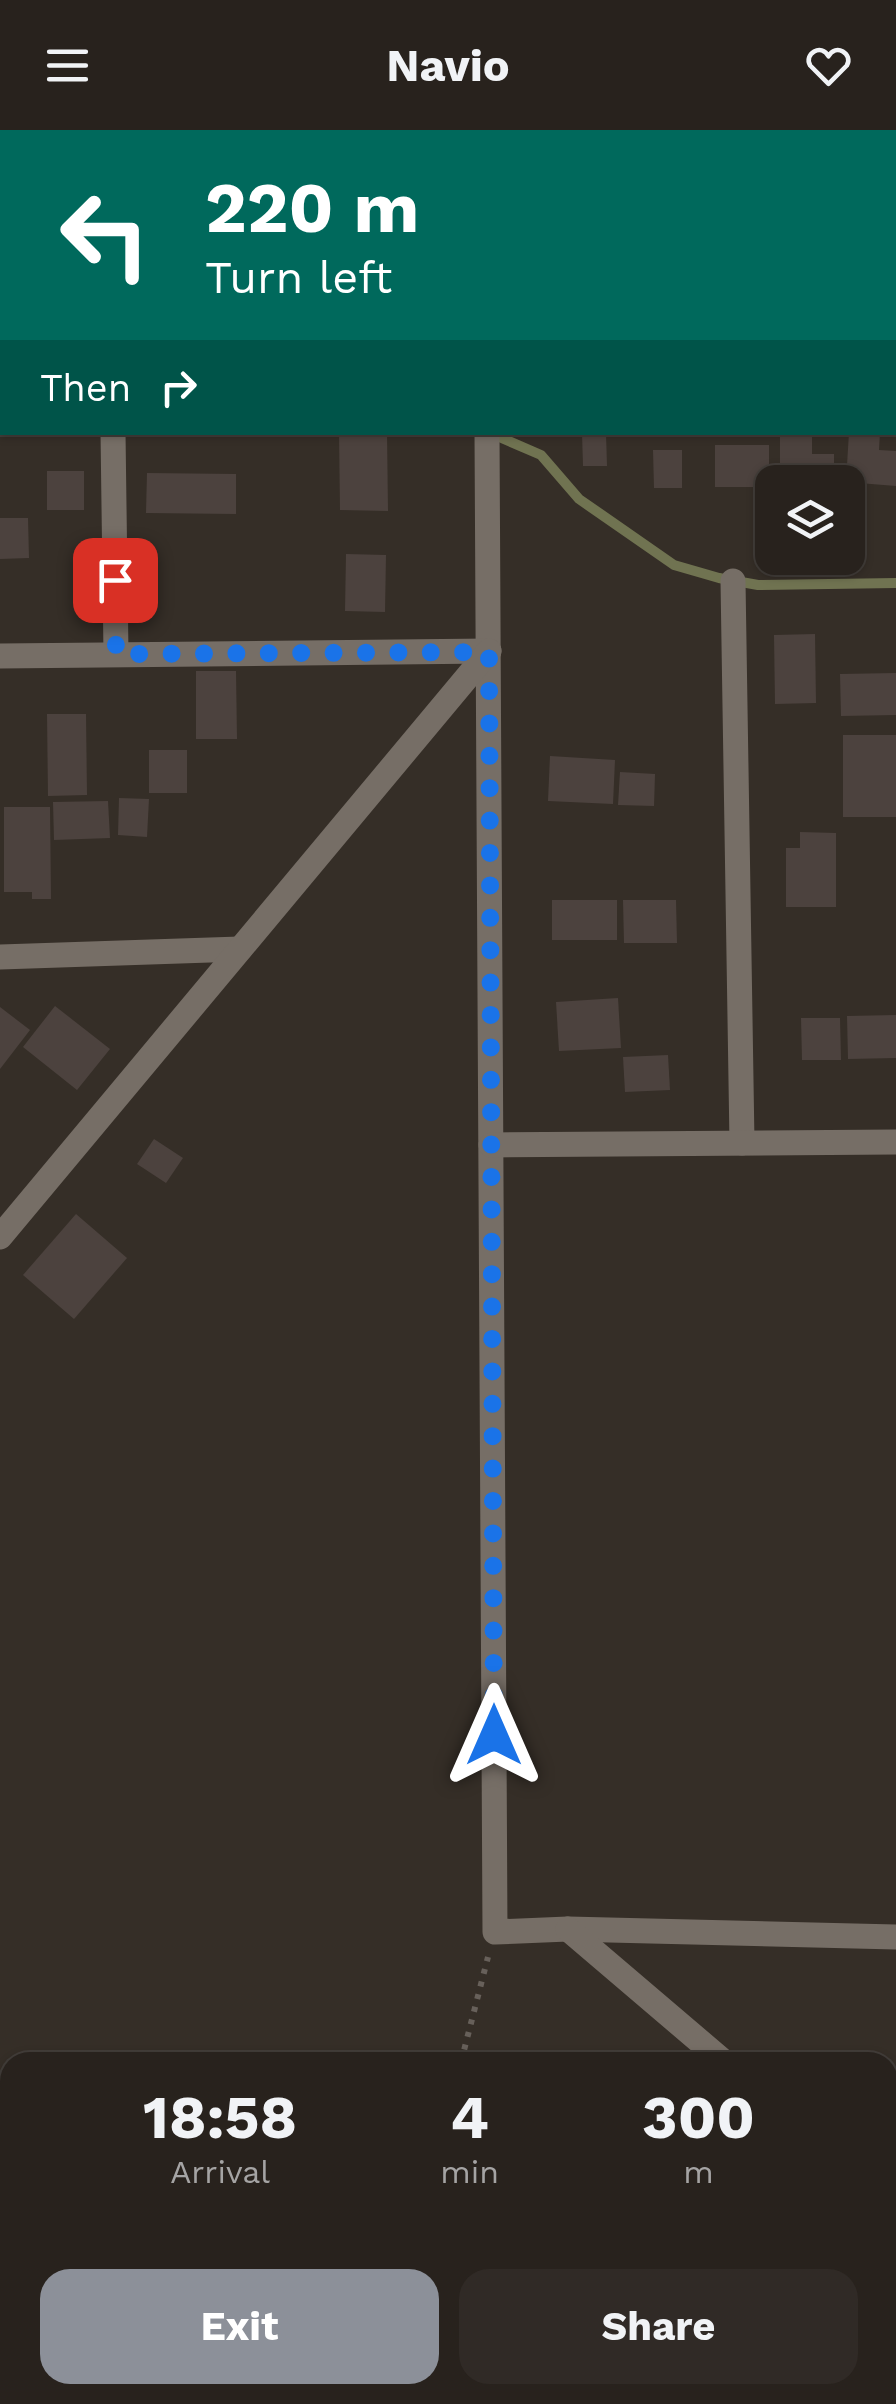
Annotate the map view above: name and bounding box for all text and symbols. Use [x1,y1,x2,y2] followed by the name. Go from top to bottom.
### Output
[40,38,95,93] icon: menu
[801,38,856,93] icon: heart
[386,39,510,92] text: Navio
[205,167,419,249] text: 220 m
[40,170,170,300] icon: left
[205,251,392,304] text: Turn left
[151,360,206,415] icon: right
[40,366,131,410] text: Then
[755,465,865,575] map controls
[755,465,865,575] button: layers
[73,538,158,623] pin
[88,553,143,608] icon: arrive
[442,1683,546,1787] position arrow
[143,2082,297,2153] text: 18:58
[450,2082,489,2153] text: 4
[642,2082,755,2153] text: 300
[170,2153,270,2191] text: Arrival
[440,2153,499,2191] text: min
[683,2153,714,2191] text: m
[40,2269,439,2384] button: Exit
[459,2269,858,2384] button: Share

